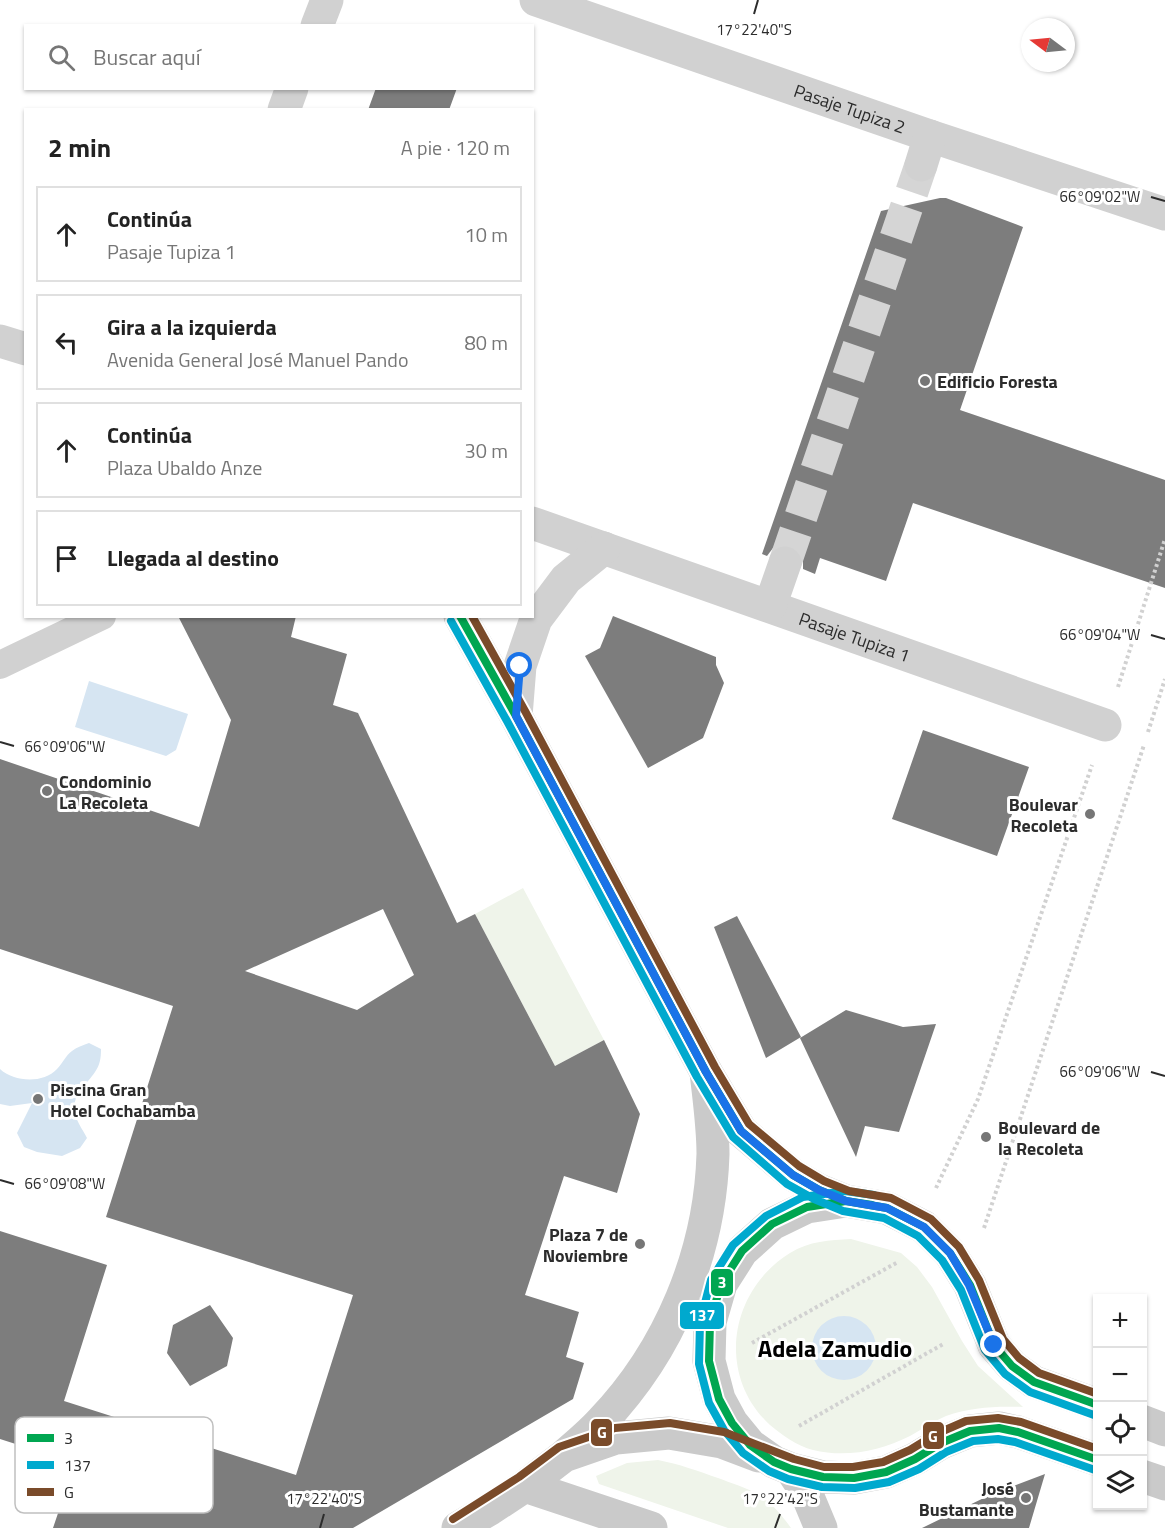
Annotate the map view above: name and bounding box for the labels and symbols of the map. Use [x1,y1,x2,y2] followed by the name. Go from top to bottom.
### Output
[716,18,792,41] text: 17°22'40"S
[1021,18,1075,72] north arrow
[790,77,909,140] street label: Pasaje Tupiza 2
[1060,185,1140,208] text: 66°09'02"W
[937,368,1058,395] place label: Edificio Foresta
[918,374,932,388] marker: Edificio Foresta
[795,605,914,669] street label: Pasaje Tupiza 1
[1060,623,1140,646] text: 66°09'04"W
[506,652,532,678] route start
[25,735,105,758] text: 66°09'06"W
[59,768,152,816] place label: Condominio La Recoleta
[40,784,54,798] marker: Condominio La Recoleta
[1009,791,1078,839] place label: Boulevar Recoleta
[1083,807,1097,821] marker: Boulevar Recoleta
[1060,1060,1140,1083] text: 66°09'06"W
[50,1076,196,1124] place label: Piscina Gran Hotel Cochabamba
[31,1092,45,1106] marker: Piscina Gran Hotel Cochabamba
[998,1114,1100,1162] place label: Boulevard de la Recoleta
[979,1130,993,1144] marker: Boulevard de la Recoleta
[25,1172,105,1195] text: 66°09'08"W
[543,1221,628,1269] place label: Plaza 7 de Noviembre
[633,1237,647,1251] marker: Plaza 7 de Noviembre
[710,1268,734,1297] line badge: 3
[718,1270,726,1294] text: 3
[679,1301,725,1330] line badge: 137
[689,1303,715,1327] text: 137
[758,1330,912,1366] district label: Adela Zamudio
[980,1331,1006,1357] route end
[15,1417,213,1513] legend
[590,1418,613,1447] line badge: G
[597,1420,607,1444] text: G
[922,1421,945,1450] line badge: G
[928,1424,938,1448] text: G
[64,1426,73,1450] text: 3
[64,1453,91,1477] text: 137
[919,1475,1014,1523] place label: José Bustamante
[64,1480,74,1504] text: G
[286,1487,362,1510] text: 17°22'40"S
[742,1487,818,1510] text: 17°22'42"S
[1019,1491,1033,1505] marker: José Bustamante

